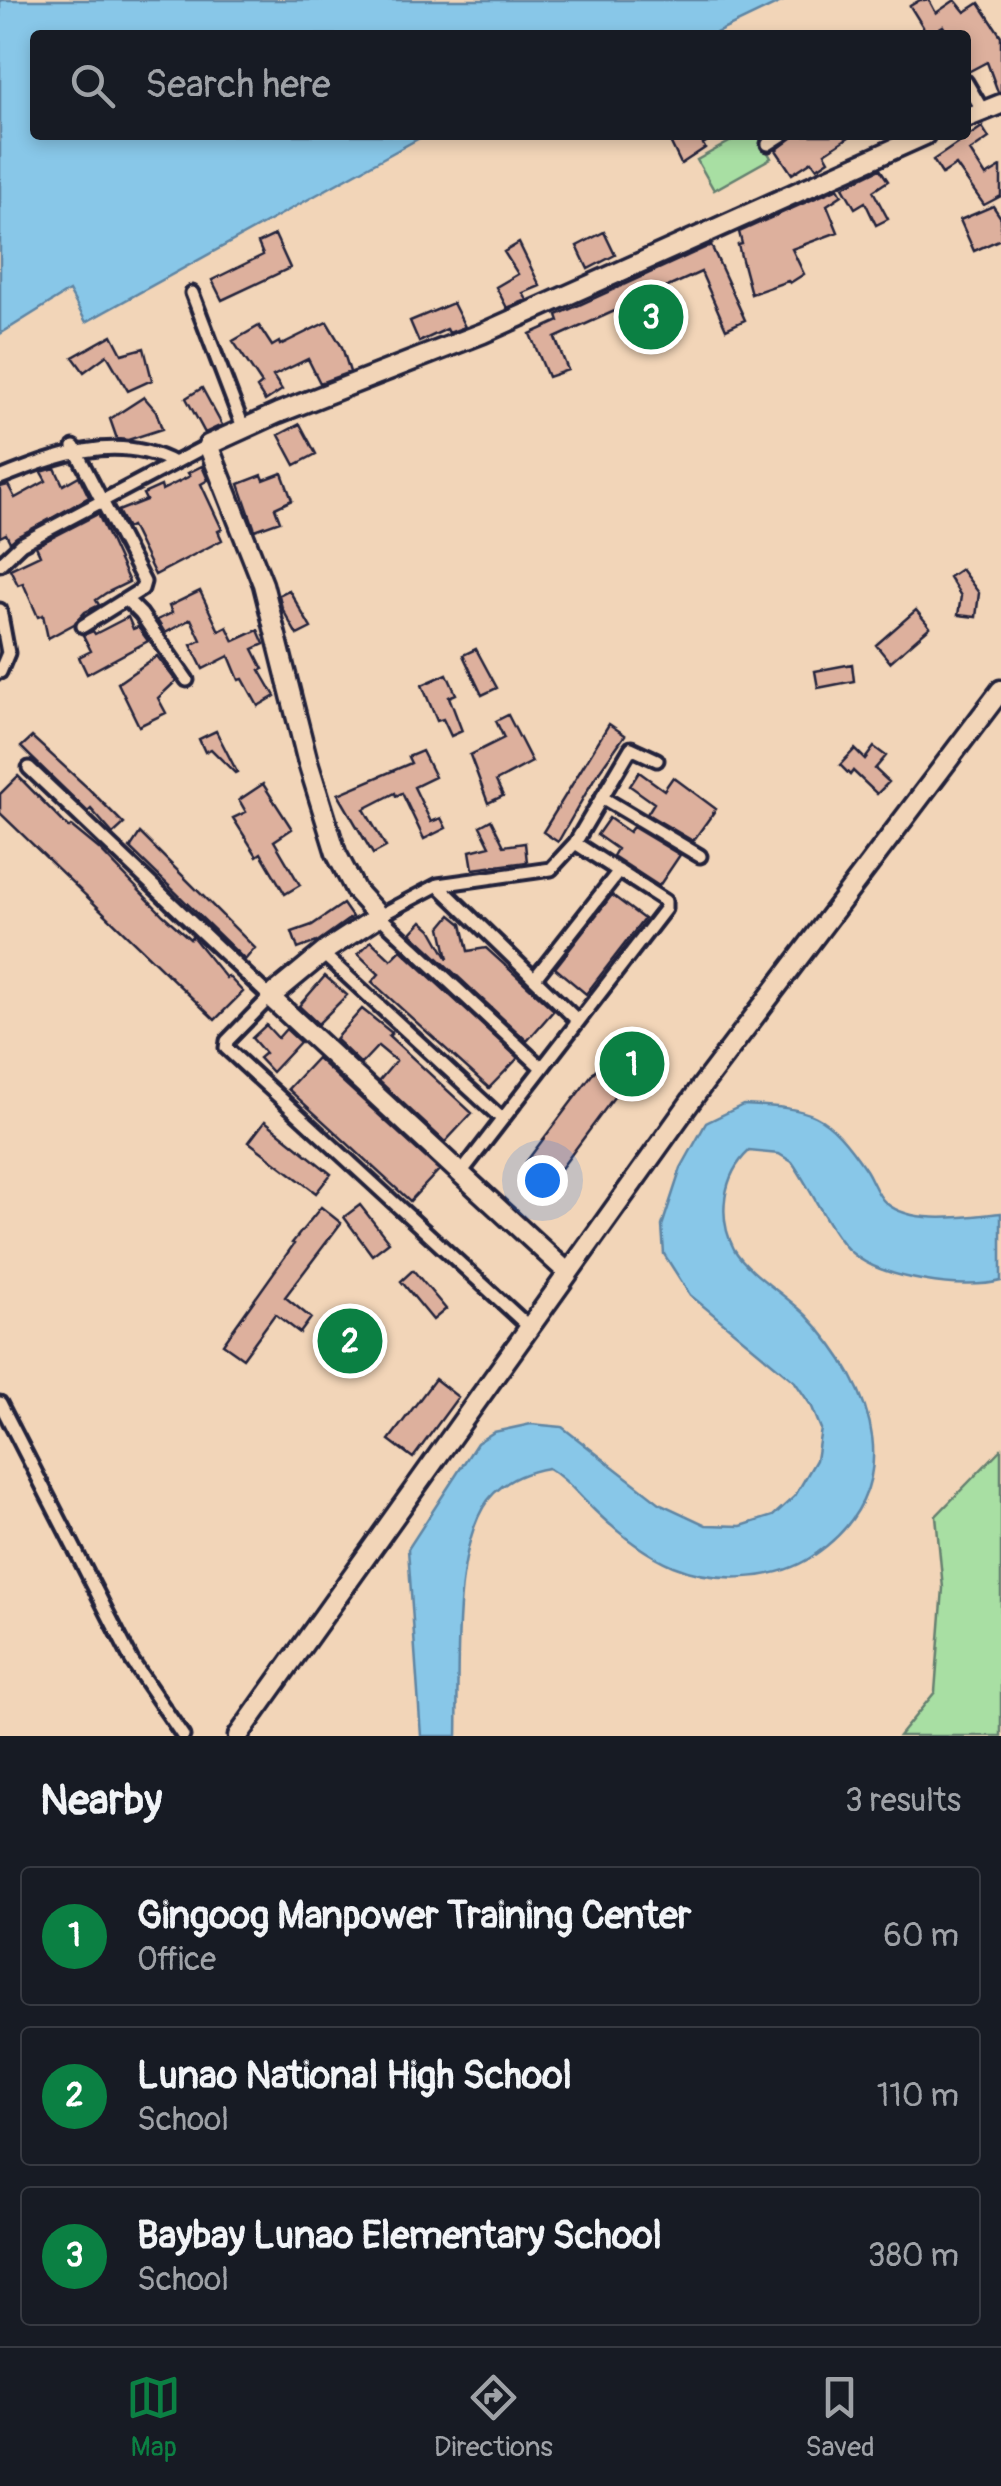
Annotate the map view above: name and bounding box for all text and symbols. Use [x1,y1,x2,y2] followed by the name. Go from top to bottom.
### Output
[30,30,971,140] search box
[65,58,120,113] icon: search
[145,61,331,109] text: Search here
[618,280,684,354] pin: 3
[600,1026,664,1102] pin: 1
[517,1155,568,1206] your location
[318,1304,382,1378] pin: 2
[40,1775,162,1827] text: Nearby
[845,1781,961,1821] text: 3 results
[137,1892,691,1940] text: Gingoog Manpower Training Center
[68,1916,81,1956] text: 1
[883,1916,959,1956] text: 60 m
[137,1940,216,1980] text: Office
[137,2052,572,2100] text: Lunao National High School
[66,2076,83,2116] text: 2
[877,2076,959,2116] text: 110 m
[137,2100,229,2140] text: School
[137,2212,662,2260] text: Baybay Lunao Elementary School
[66,2236,83,2276] text: 3
[868,2236,959,2276] text: 380 m
[137,2260,229,2300] text: School
[126,2370,181,2465] tab: Map
[434,2370,553,2465] tab: Directions
[805,2370,875,2465] tab: Saved

